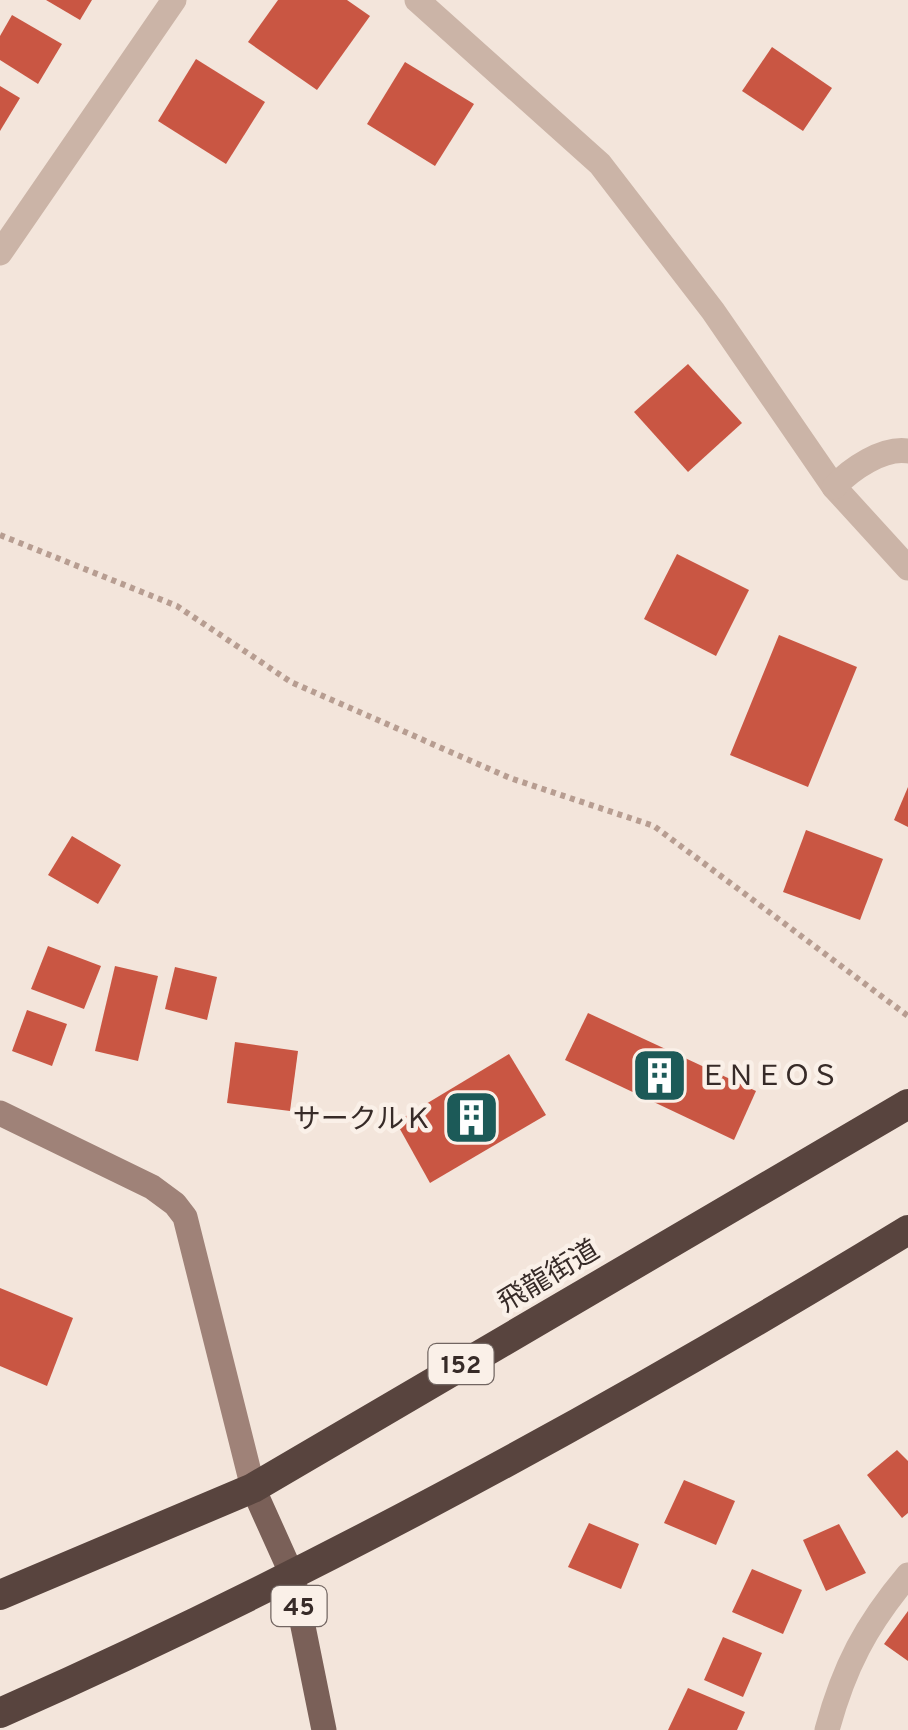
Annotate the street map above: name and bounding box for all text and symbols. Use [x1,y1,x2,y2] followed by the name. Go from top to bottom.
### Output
[630,1045,690,1105] building icon: ＥＮＥＯＳ
[699,1060,839,1096] place label: ＥＮＥＯＳ
[441,1088,501,1148] building icon: サークルＫ
[293,1103,432,1139] place label: サークルＫ
[492,1233,607,1322] street label: 飛龍街道
[428,1344,494,1384] road number: 152
[272,1586,326,1626] road number: 45

